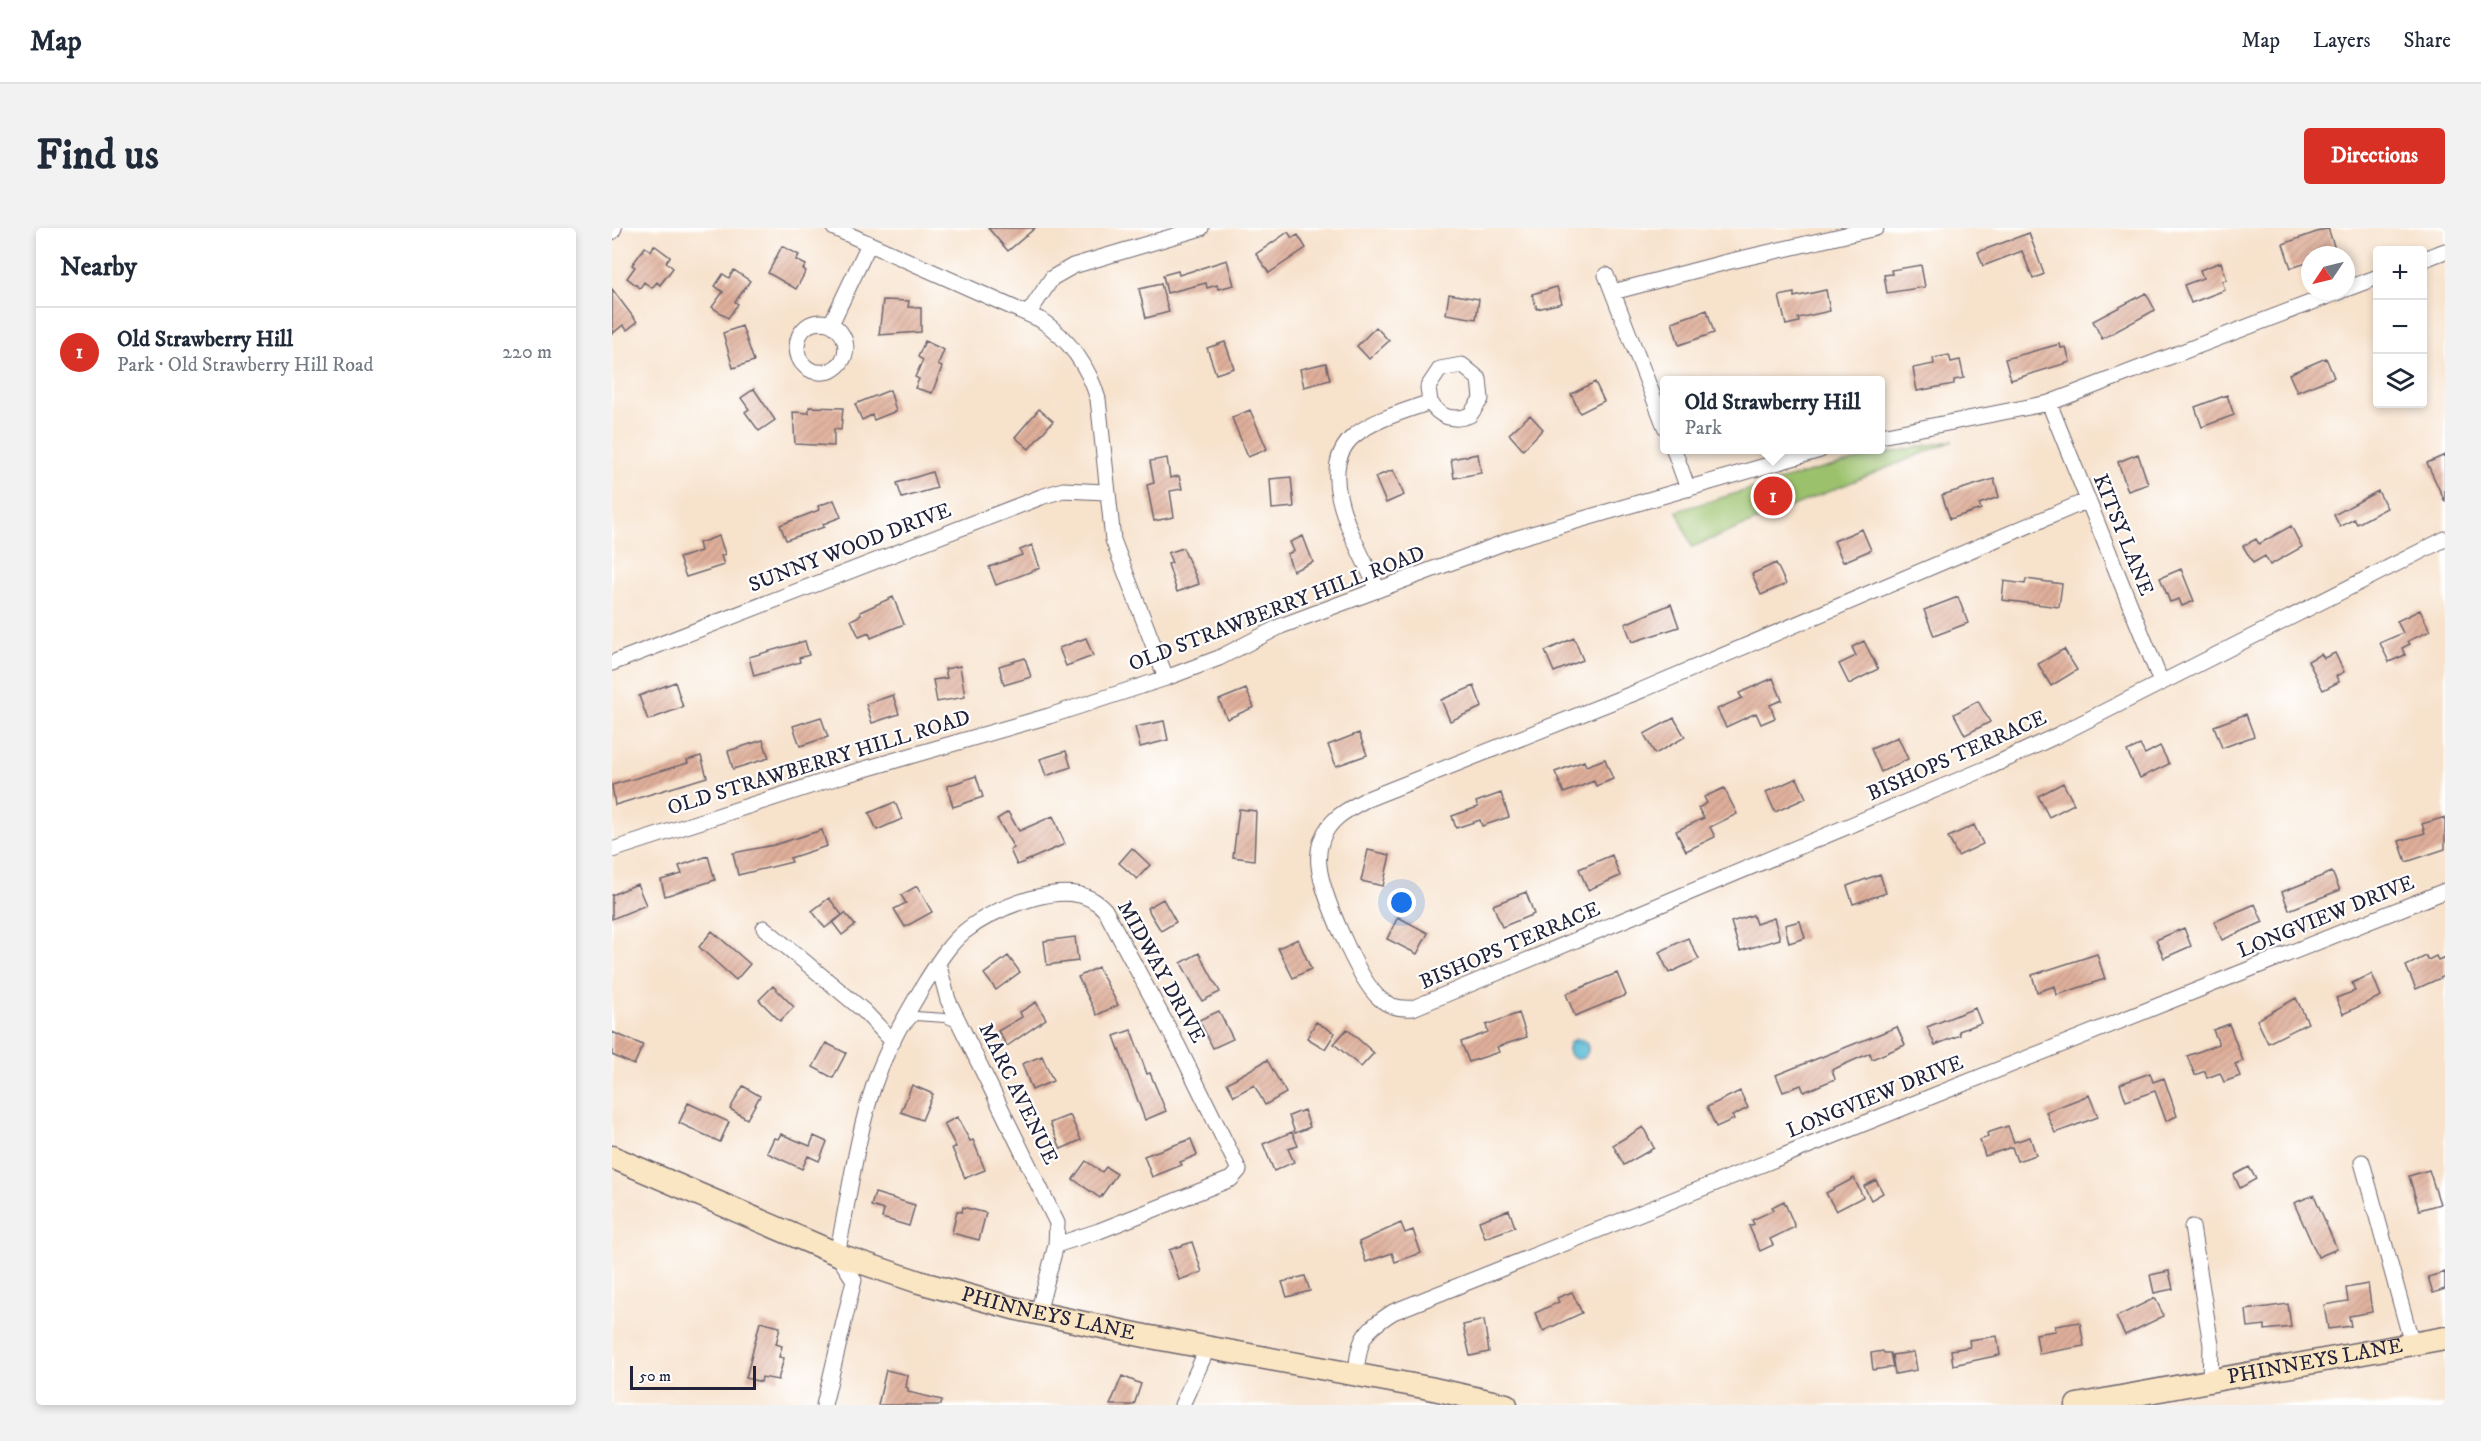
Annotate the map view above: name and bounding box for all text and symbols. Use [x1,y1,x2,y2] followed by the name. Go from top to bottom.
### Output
[30,24,82,59] text: Map
[2241,28,2280,54] text: Map
[2313,28,2371,54] text: Layers
[2404,28,2451,54] text: Share
[2304,128,2445,184] button: Directions
[36,130,159,182] text: Find us
[2301,246,2355,300] north arrow
[2373,246,2427,408] map controls
[2373,246,2427,300] button: +
[60,251,137,284] text: Nearby
[2373,300,2427,354] button: −
[117,326,293,353] text: Old Strawberry Hill
[76,340,83,365] text: 1
[502,340,552,365] text: 220 m
[117,353,374,378] text: Park · Old Strawberry Hill Road
[2373,354,2427,408] button: layers
[1660,376,1885,454] popup
[1684,389,1861,416] text: Old Strawberry Hill
[1684,416,1722,441] text: Park
[2087,470,2159,600] street label: KITSY LANE
[1754,474,1792,518] pin: 1
[745,497,955,599] street label: SUNNY WOOD DRIVE
[1125,540,1429,678] street label: OLD STRAWBERRY HILL ROAD
[665,705,973,821] street label: OLD STRAWBERRY HILL ROAD
[1863,705,2051,807] street label: BISHOPS TERRACE
[2234,870,2418,964] street label: LONGVIEW DRIVE
[1387,888,1416,917] your location
[1111,896,1211,1048] street label: MIDWAY DRIVE
[1416,896,1604,996] street label: BISHOPS TERRACE
[973,1019,1064,1169] street label: MARC AVENUE
[1783,1050,1967,1144] street label: LONGVIEW DRIVE
[958,1281,1138,1347] street label: PHINNEYS LANE
[2225,1333,2405,1390] street label: PHINNEYS LANE
[630,1363,756,1390] scale bar
[639,1366,671,1386] text: 50 m

